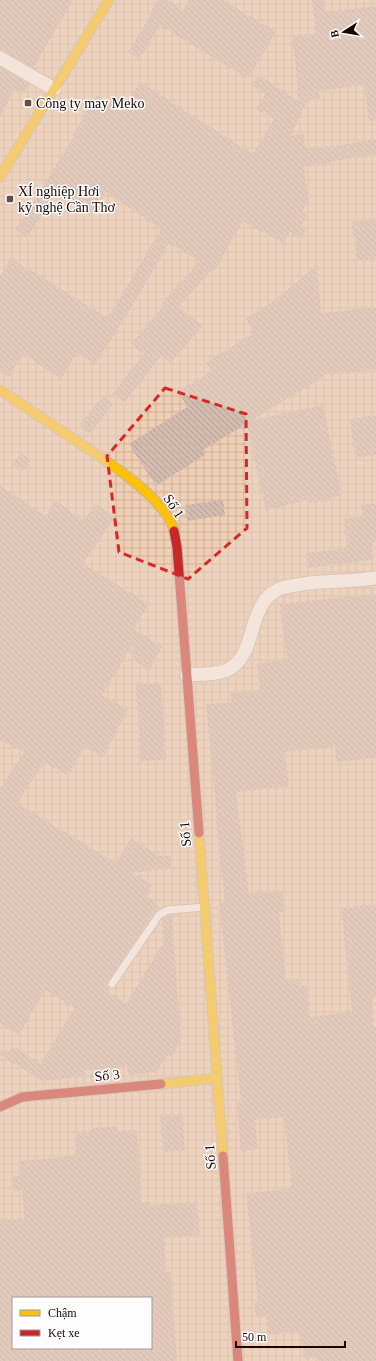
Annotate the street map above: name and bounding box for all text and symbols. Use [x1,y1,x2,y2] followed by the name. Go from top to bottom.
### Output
[324,12,364,52] north arrow
[327,29,341,39] text: B
[36,96,145,111] place label: Công ty may Meko
[23,98,33,108] marker: Công ty may Meko
[18,183,116,215] place label: XÍ nghiệp Hơi kỹ nghệ Cần Thơ
[5,194,15,204] marker: XÍ nghiệp Hơi kỹ nghệ Cần Thơ
[160,492,187,521] street label: Số 1
[177,821,194,847] street label: Số 1
[94,1067,120,1084] street label: Số 3
[202,1144,219,1170] street label: Số 1
[12,1297,152,1349] legend
[48,1306,77,1320] text: Chậm
[236,1323,345,1349] scale bar
[48,1326,80,1340] text: Kẹt xe
[242,1330,267,1344] text: 50 m

